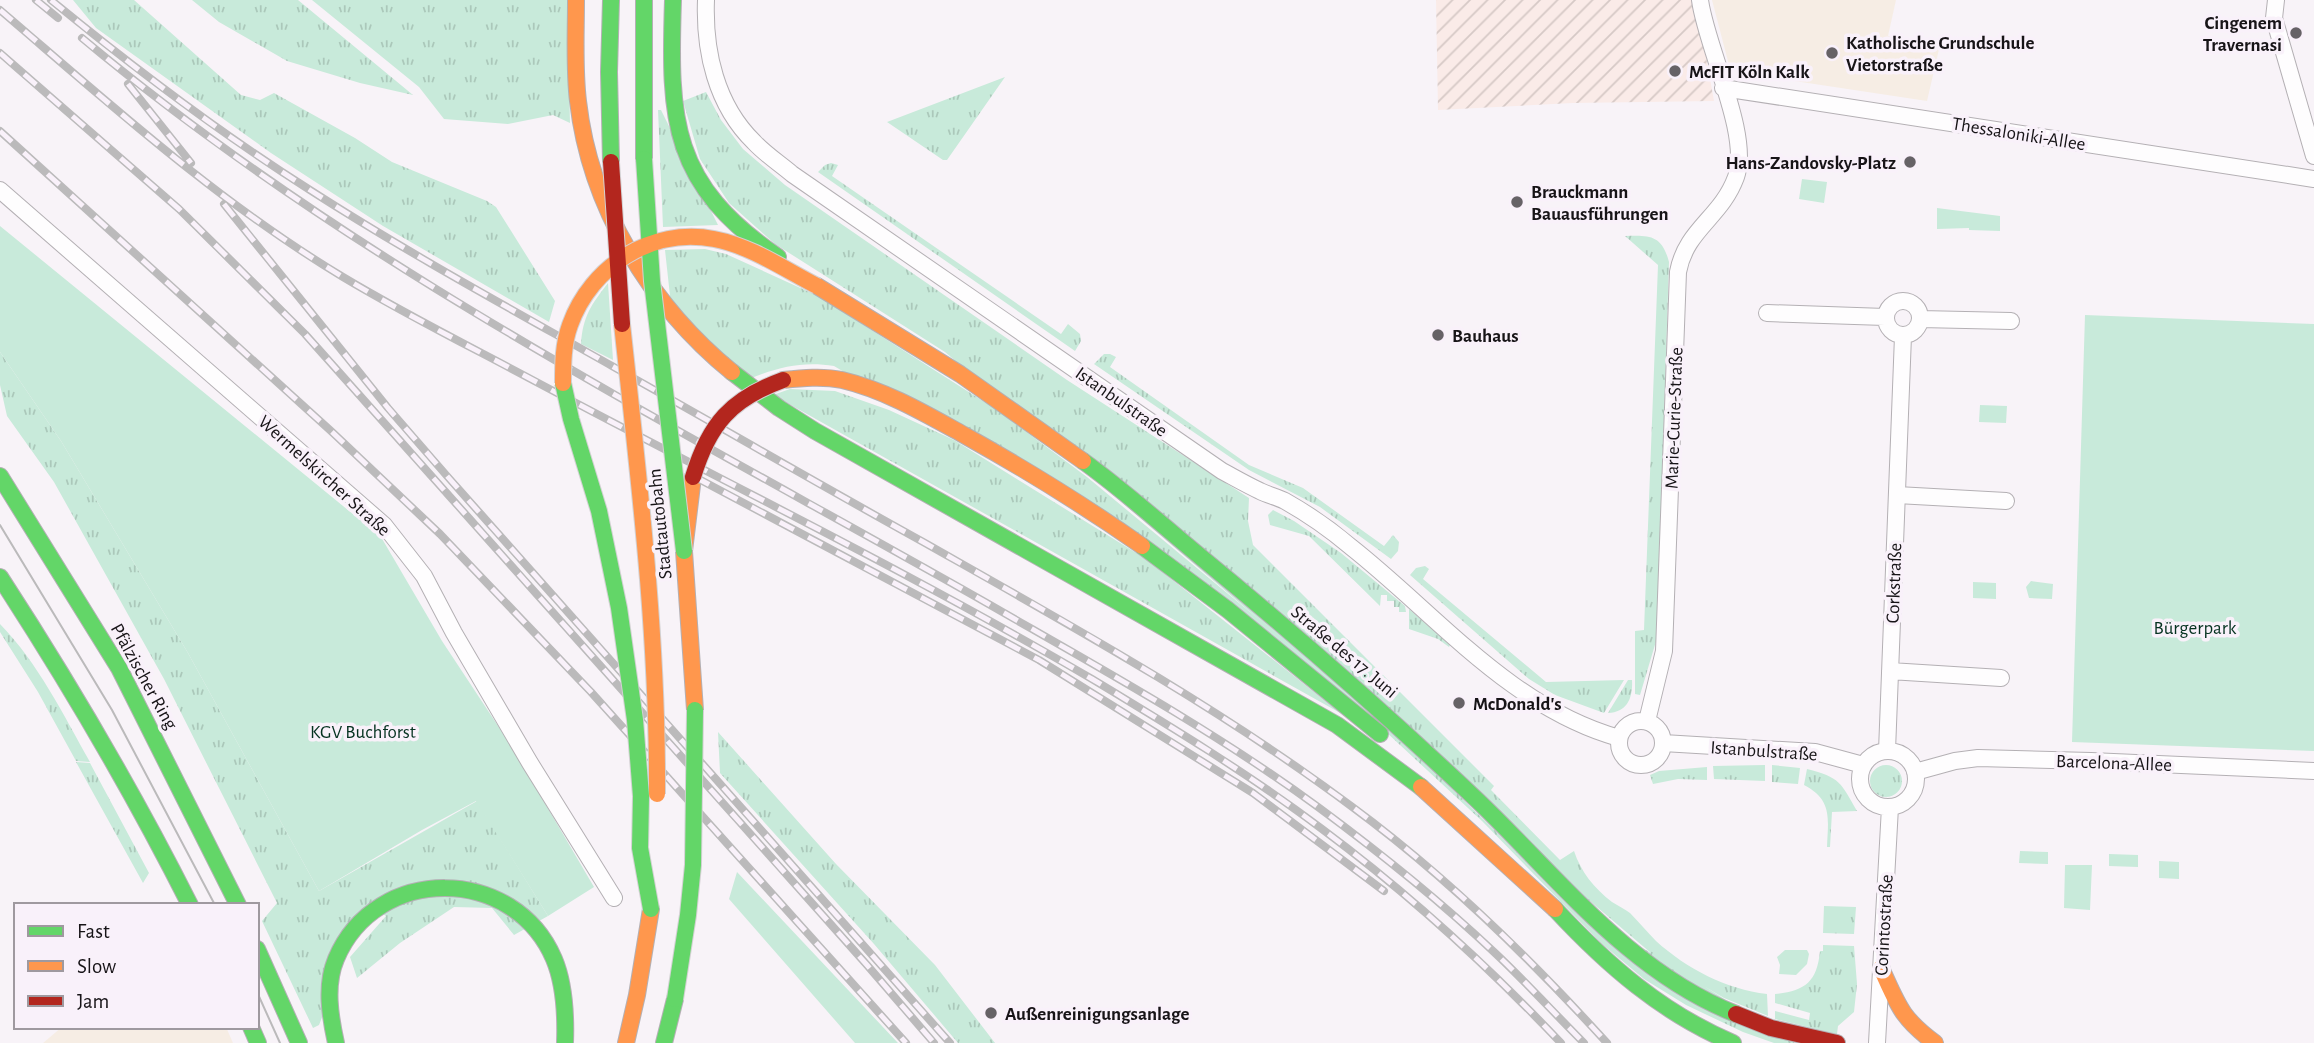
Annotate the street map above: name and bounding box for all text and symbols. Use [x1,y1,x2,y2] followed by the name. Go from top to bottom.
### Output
[2203,14,2282,55] place label: Cingenem Travernasi
[2288,25,2304,41] marker: Cingenem Travernasi
[1846,34,2035,75] place label: Katholische Grundschule Vietorstraße
[1824,45,1840,61] marker: Katholische Grundschule Vietorstraße
[1667,63,1683,79] marker: McFIT Köln Kalk
[1689,63,1810,82] place label: McFIT Köln Kalk
[1951,115,2087,154] street label: Thessaloniki-Allee
[1725,154,1896,173] place label: Hans-Zandovsky-Platz
[1902,154,1918,170] marker: Hans-Zandovsky-Platz
[1531,183,1669,224] place label: Brauckmann Bauausführungen
[1509,194,1525,210] marker: Brauckmann Bauausführungen
[1430,327,1446,343] marker: Bauhaus
[1452,327,1519,346] place label: Bauhaus
[1663,347,1686,489] street label: Marie-Curie-Straße
[1072,364,1171,441] street label: Istanbulstraße
[254,412,394,540] street label: Wermelskircher Straße
[645,467,676,580] street label: Stadtautobahn
[1884,542,1905,624] street label: Corkstraße
[1287,602,1401,702] street label: Straße des 17. Juni
[2153,619,2237,638] park label: Bürgerpark
[107,621,181,733] street label: Pfälzischer Ring
[1451,695,1467,711] marker: McDonald's
[1473,695,1562,714] place label: McDonald's
[310,723,416,742] park label: KGV Buchforst
[1710,738,1818,765] street label: Istanbulstraße
[2056,752,2172,775] street label: Barcelona-Allee
[1872,874,1897,976] street label: Corintostraße
[14,903,259,1029] legend
[77,921,110,942] text: Fast
[77,956,116,977] text: Slow
[77,991,109,1012] text: Jam
[983,1005,999,1021] marker: Außenreinigungsanlage
[1005,1005,1190,1024] place label: Außenreinigungsanlage

